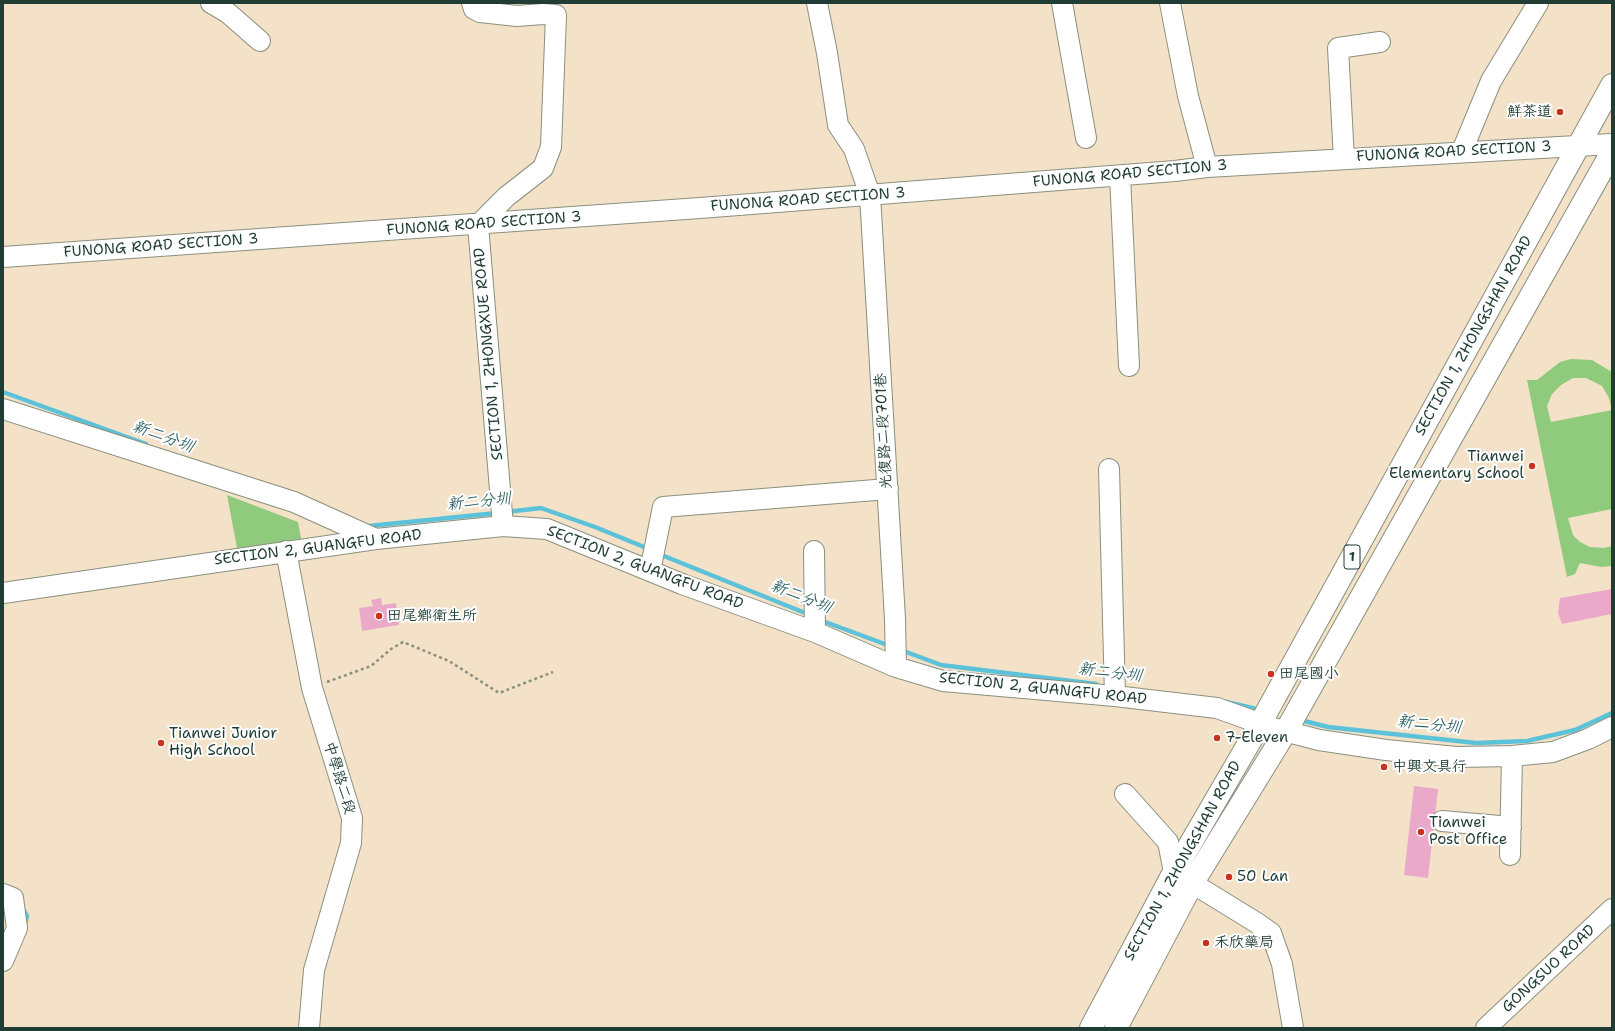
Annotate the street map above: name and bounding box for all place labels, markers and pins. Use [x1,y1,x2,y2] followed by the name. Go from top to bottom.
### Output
[1507,103,1552,121] place label: 鮮茶道
[1555,107,1565,117] marker: 鮮茶道
[1389,448,1524,483] place label: Tianwei Elementary School
[1527,461,1537,471] marker: Tianwei Elementary School
[387,607,477,625] place label: 田尾鄉衛生所
[374,611,384,621] marker: 田尾鄉衛生所
[1279,665,1339,683] place label: 田尾國小
[1266,669,1276,679] marker: 田尾國小
[169,725,277,760] place label: Tianwei Junior High School
[1225,729,1288,747] place label: 7-Eleven
[1212,733,1222,743] marker: 7-Eleven
[156,738,166,748] marker: Tianwei Junior High School
[1392,758,1467,776] place label: 中興文具行
[1379,762,1389,772] marker: 中興文具行
[1429,814,1507,849] place label: Tianwei Post Office
[1416,827,1426,837] marker: Tianwei Post Office
[1237,868,1288,886] place label: 50 Lan
[1224,872,1234,882] marker: 50 Lan
[1214,934,1274,952] place label: 禾欣藥局
[1201,938,1211,948] marker: 禾欣藥局

